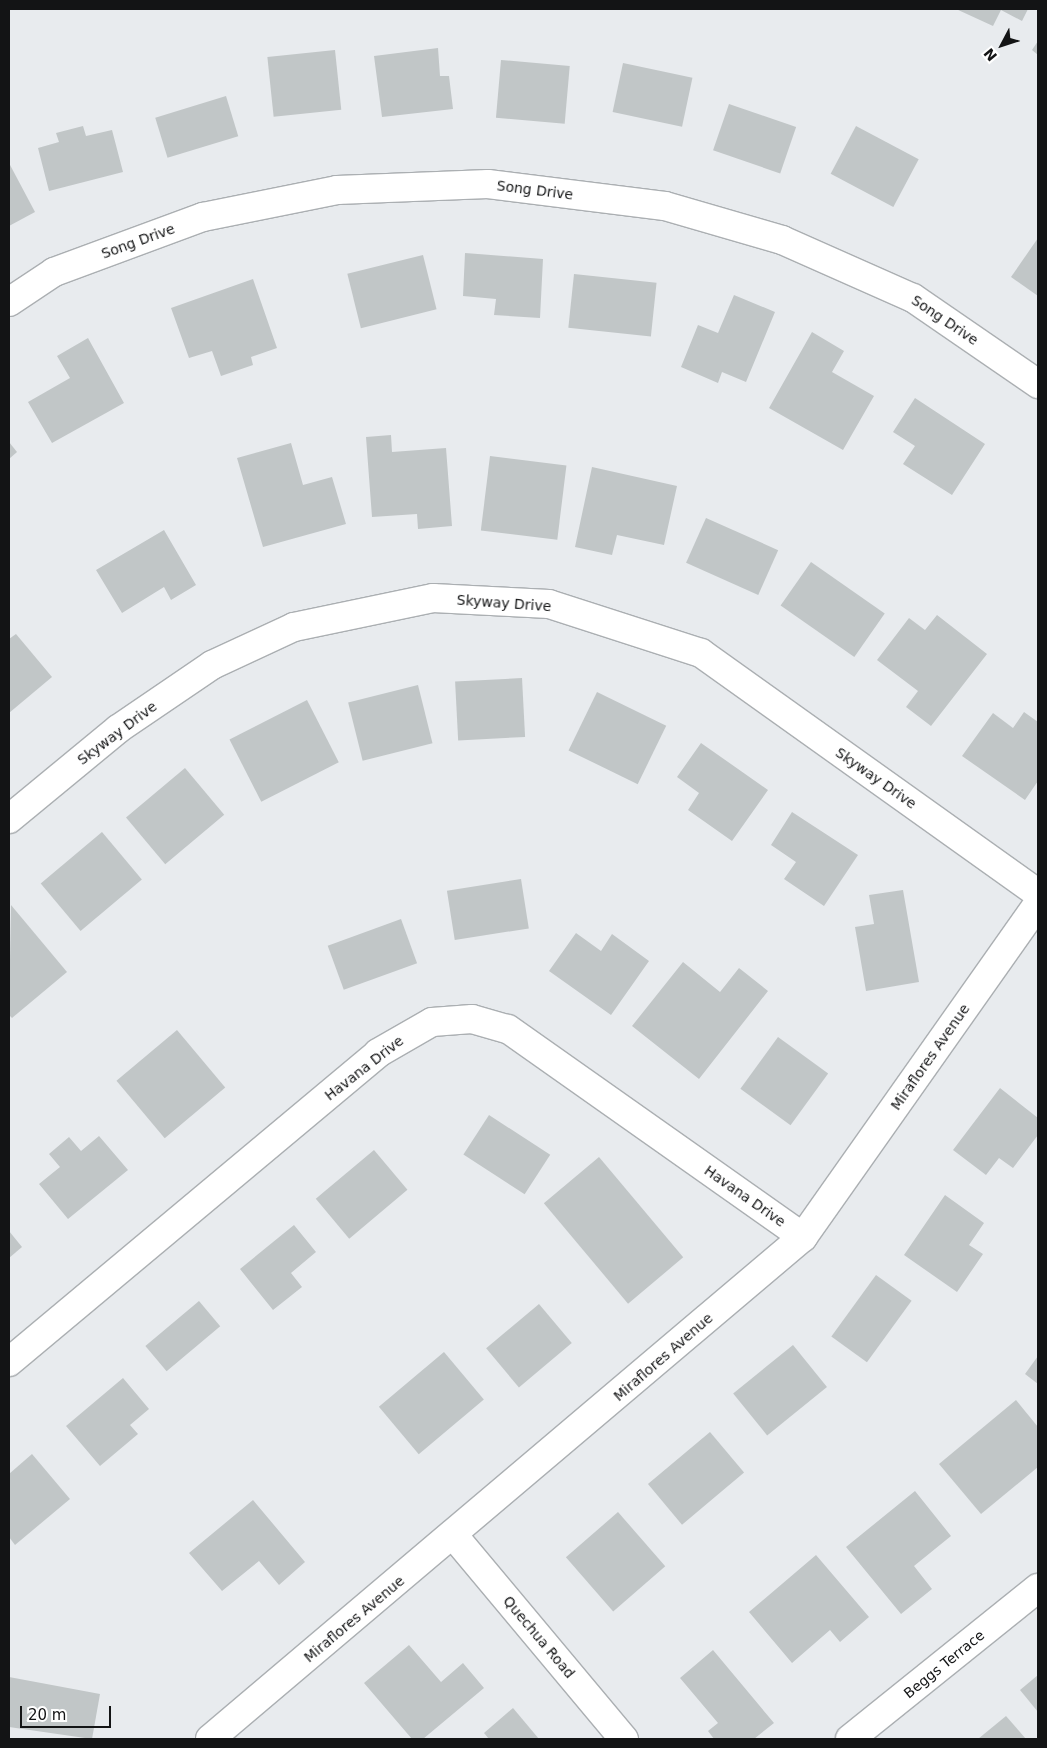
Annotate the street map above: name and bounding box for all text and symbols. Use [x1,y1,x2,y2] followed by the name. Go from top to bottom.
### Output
[977,20,1027,70] north arrow
[981,45,1000,64] text: N
[496,177,574,203] street label: Song Drive
[99,220,177,262] street label: Song Drive
[908,292,982,348] street label: Song Drive
[456,591,552,615] street label: Skyway Drive
[74,698,160,768] street label: Skyway Drive
[832,744,920,812] street label: Skyway Drive
[887,1001,973,1113] street label: Miraflores Avenue
[321,1032,407,1104] street label: Havana Drive
[701,1162,789,1230] street label: Havana Drive
[610,1309,716,1405] street label: Miraflores Avenue
[301,1572,407,1666] street label: Miraflores Avenue
[500,1592,578,1682] street label: Quechua Road
[900,1626,988,1702] street label: Beggs Terrace
[22,1696,114,1728] scale bar
[28,1706,66,1724] text: 20 m

